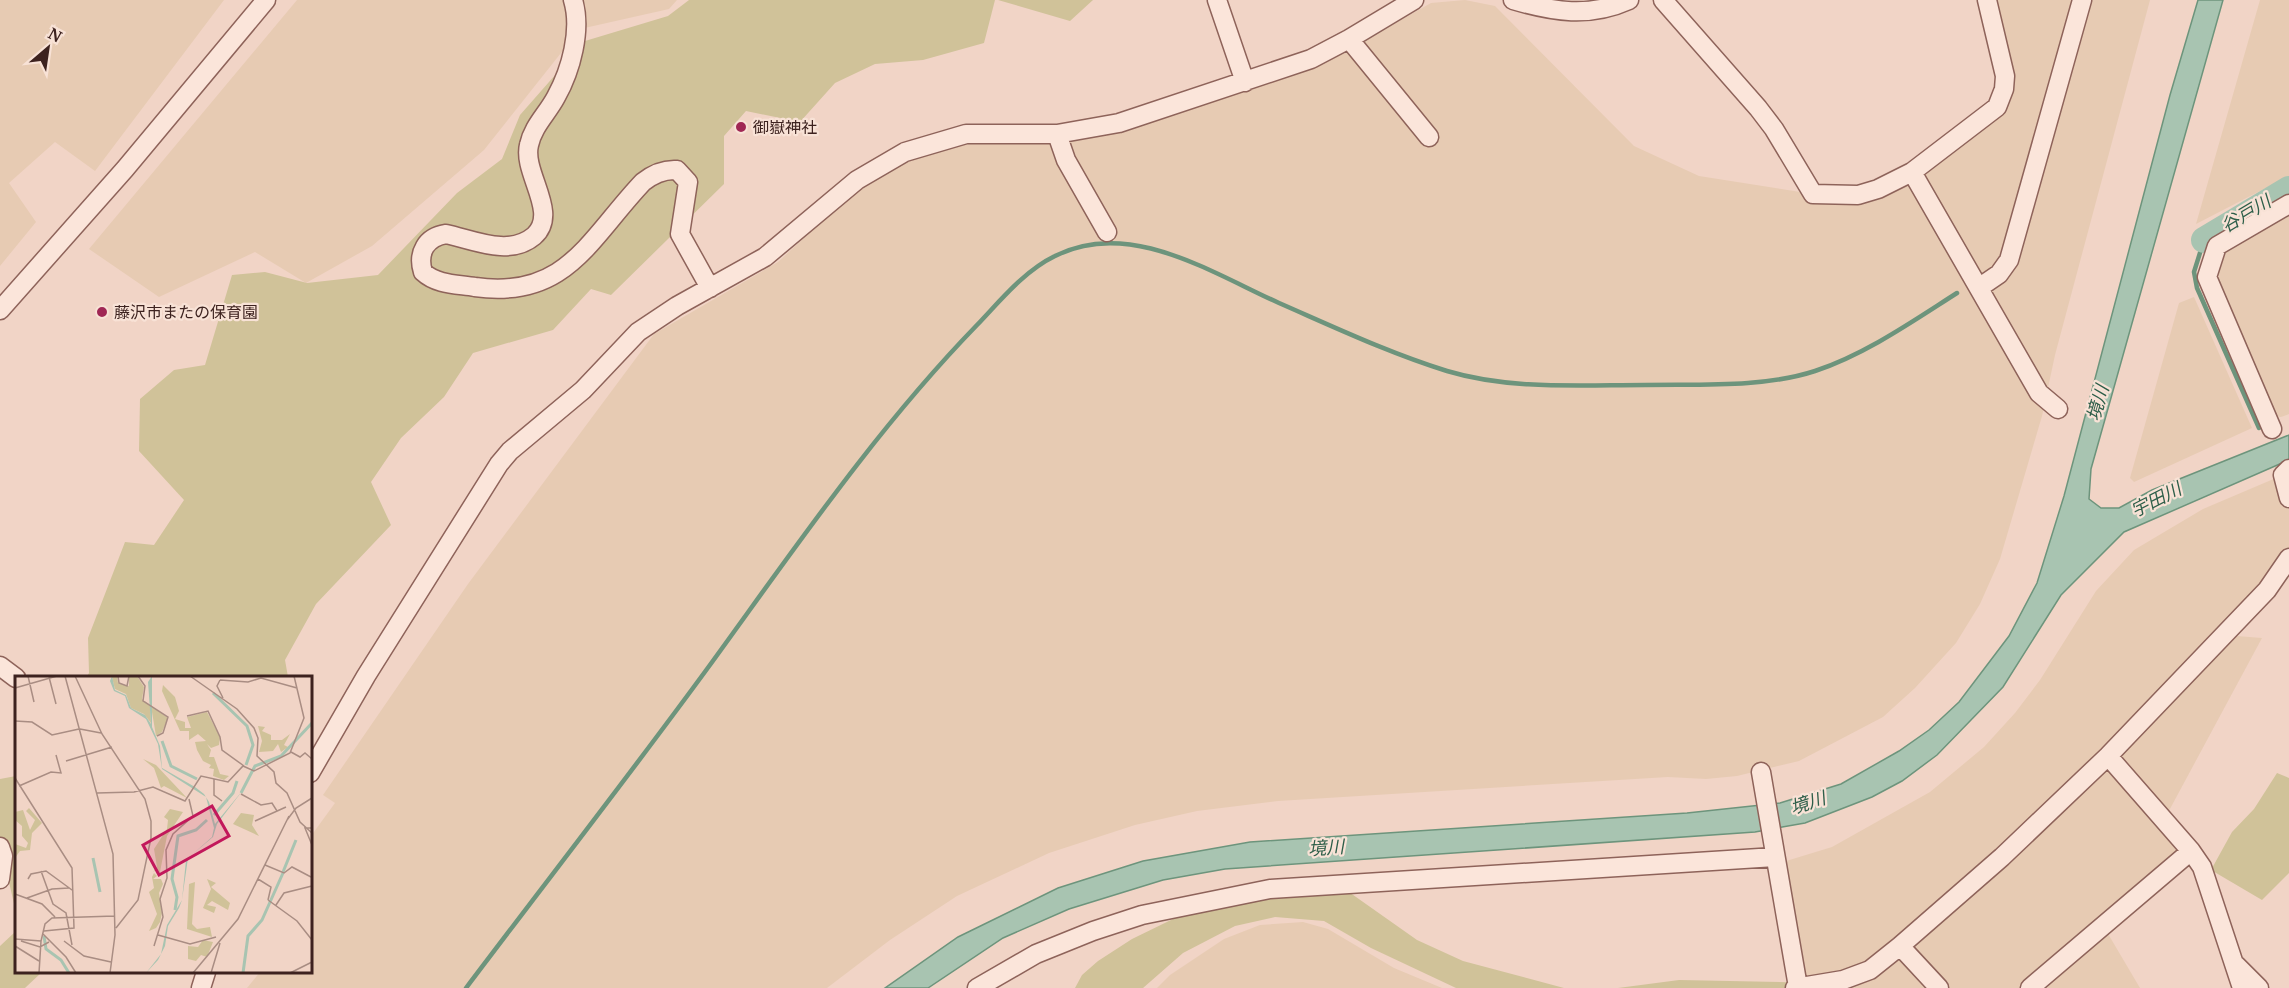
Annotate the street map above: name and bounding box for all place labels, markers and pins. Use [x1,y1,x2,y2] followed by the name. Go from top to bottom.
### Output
[753,116,817,138] place label: 御嶽神社
[734,120,748,134] marker: 御嶽神社
[114,301,258,323] place label: 藤沢市またの保育園
[95,305,109,319] marker: 藤沢市またの保育園

